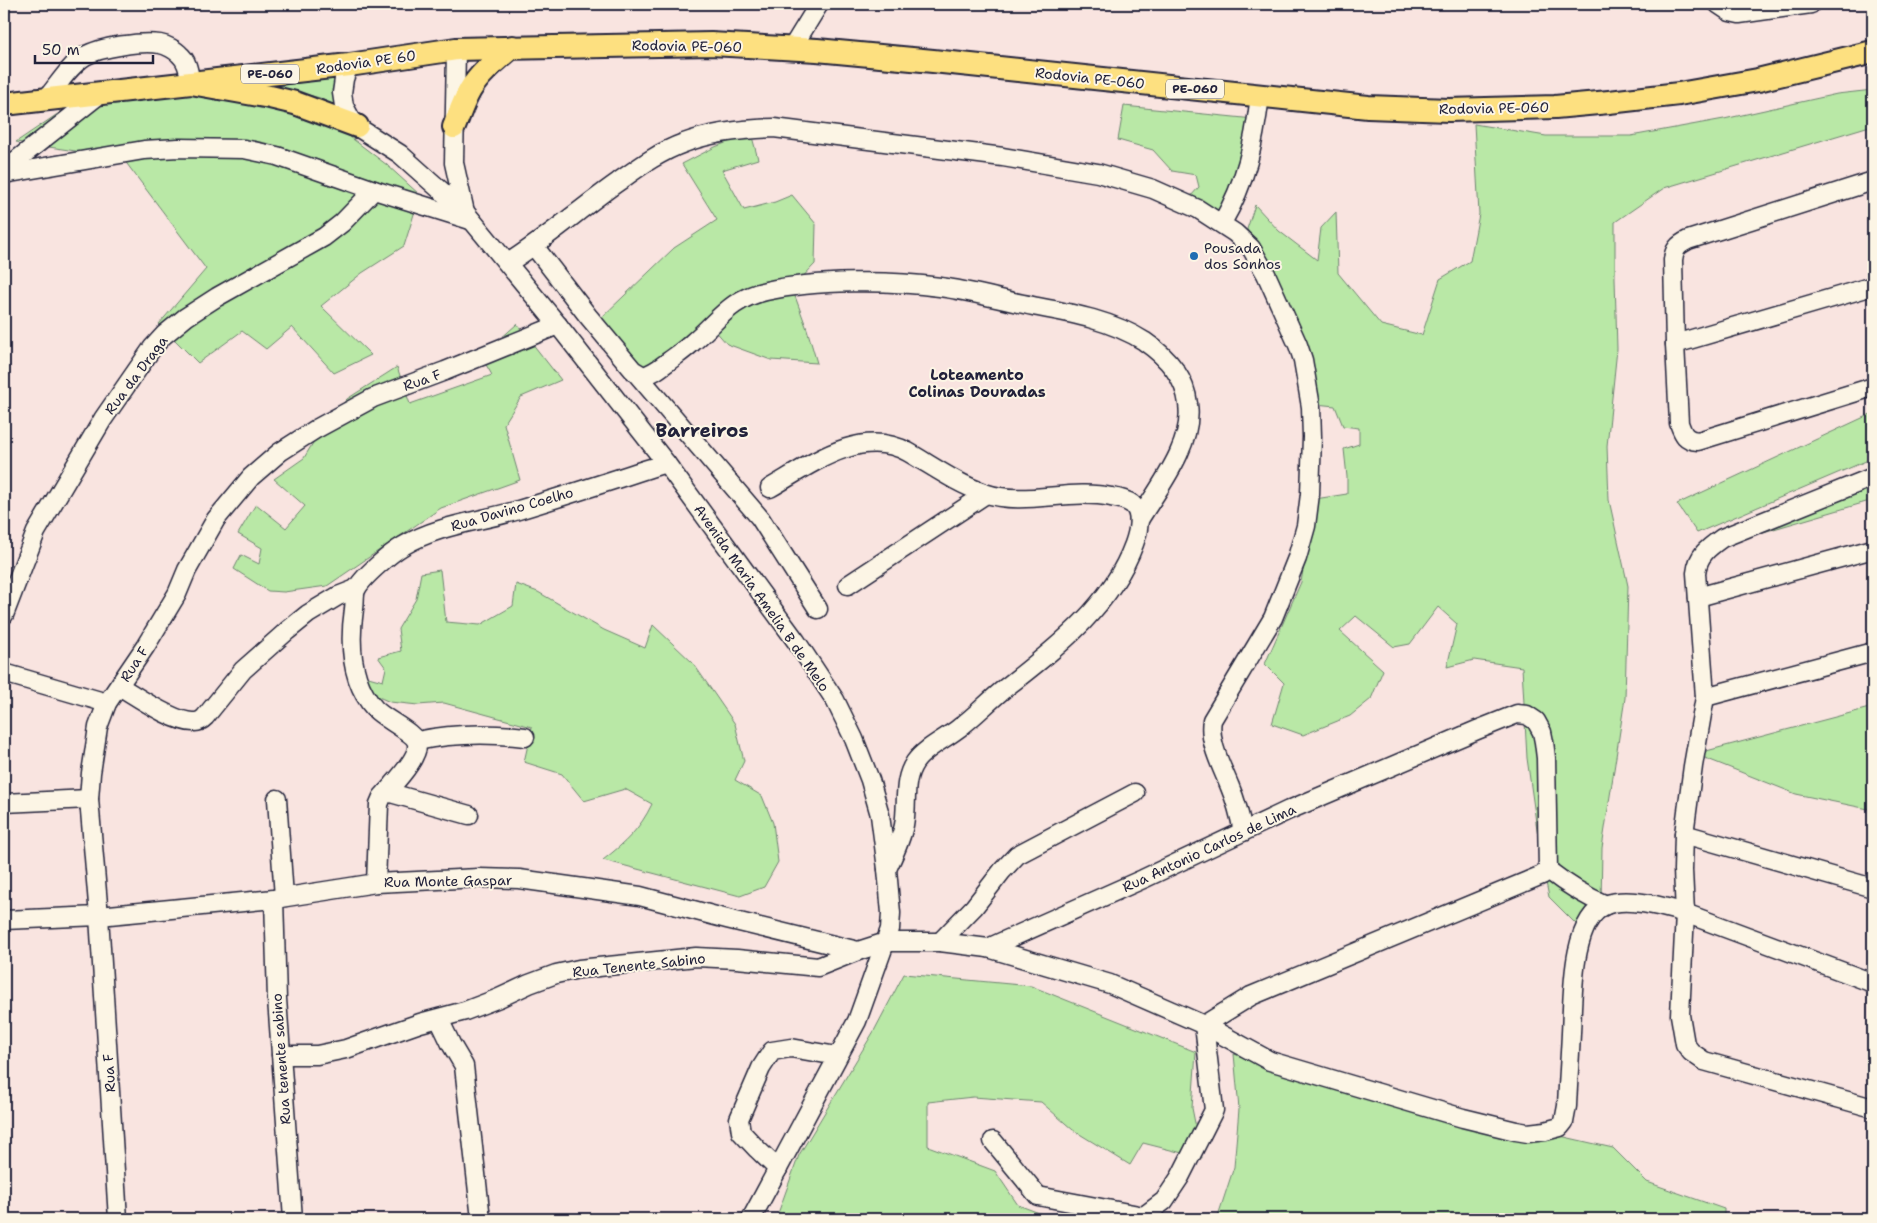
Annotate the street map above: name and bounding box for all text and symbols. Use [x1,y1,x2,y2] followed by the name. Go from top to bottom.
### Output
[35,32,152,64] scale bar
[632,36,742,56] street label: Rodovia PE-060
[42,40,80,60] text: 50 m
[315,46,417,78] street label: Rodovia PE 60
[1034,63,1146,93] street label: Rodovia PE-060
[241,64,299,84] road number: PE-060
[1166,80,1224,98] road number: PE-060
[1439,98,1549,118] street label: Rodovia PE-060
[1204,239,1281,273] place label: Pousada dos Sonhos
[1188,250,1200,262] marker: Pousada dos Sonhos
[101,332,172,418] street label: Rua da Draga
[401,365,443,395] street label: Rua F
[908,365,1046,402] district label: Loteamento Colinas Douradas
[656,418,748,443] district label: Barreiros
[449,483,575,535] street label: Rua Davino Coelho
[690,501,834,695] street label: Avenida Maria Amelia B de Melo
[116,643,152,685] street label: Rua F
[1119,800,1299,896] street label: Rua Antonio Carlos de Lima
[384,871,513,891] street label: Rua Monte Gaspar
[572,949,706,981] street label: Rua Tenente Sabino
[267,993,295,1125] street label: Rua tenente sabino
[99,1053,119,1093] street label: Rua F

